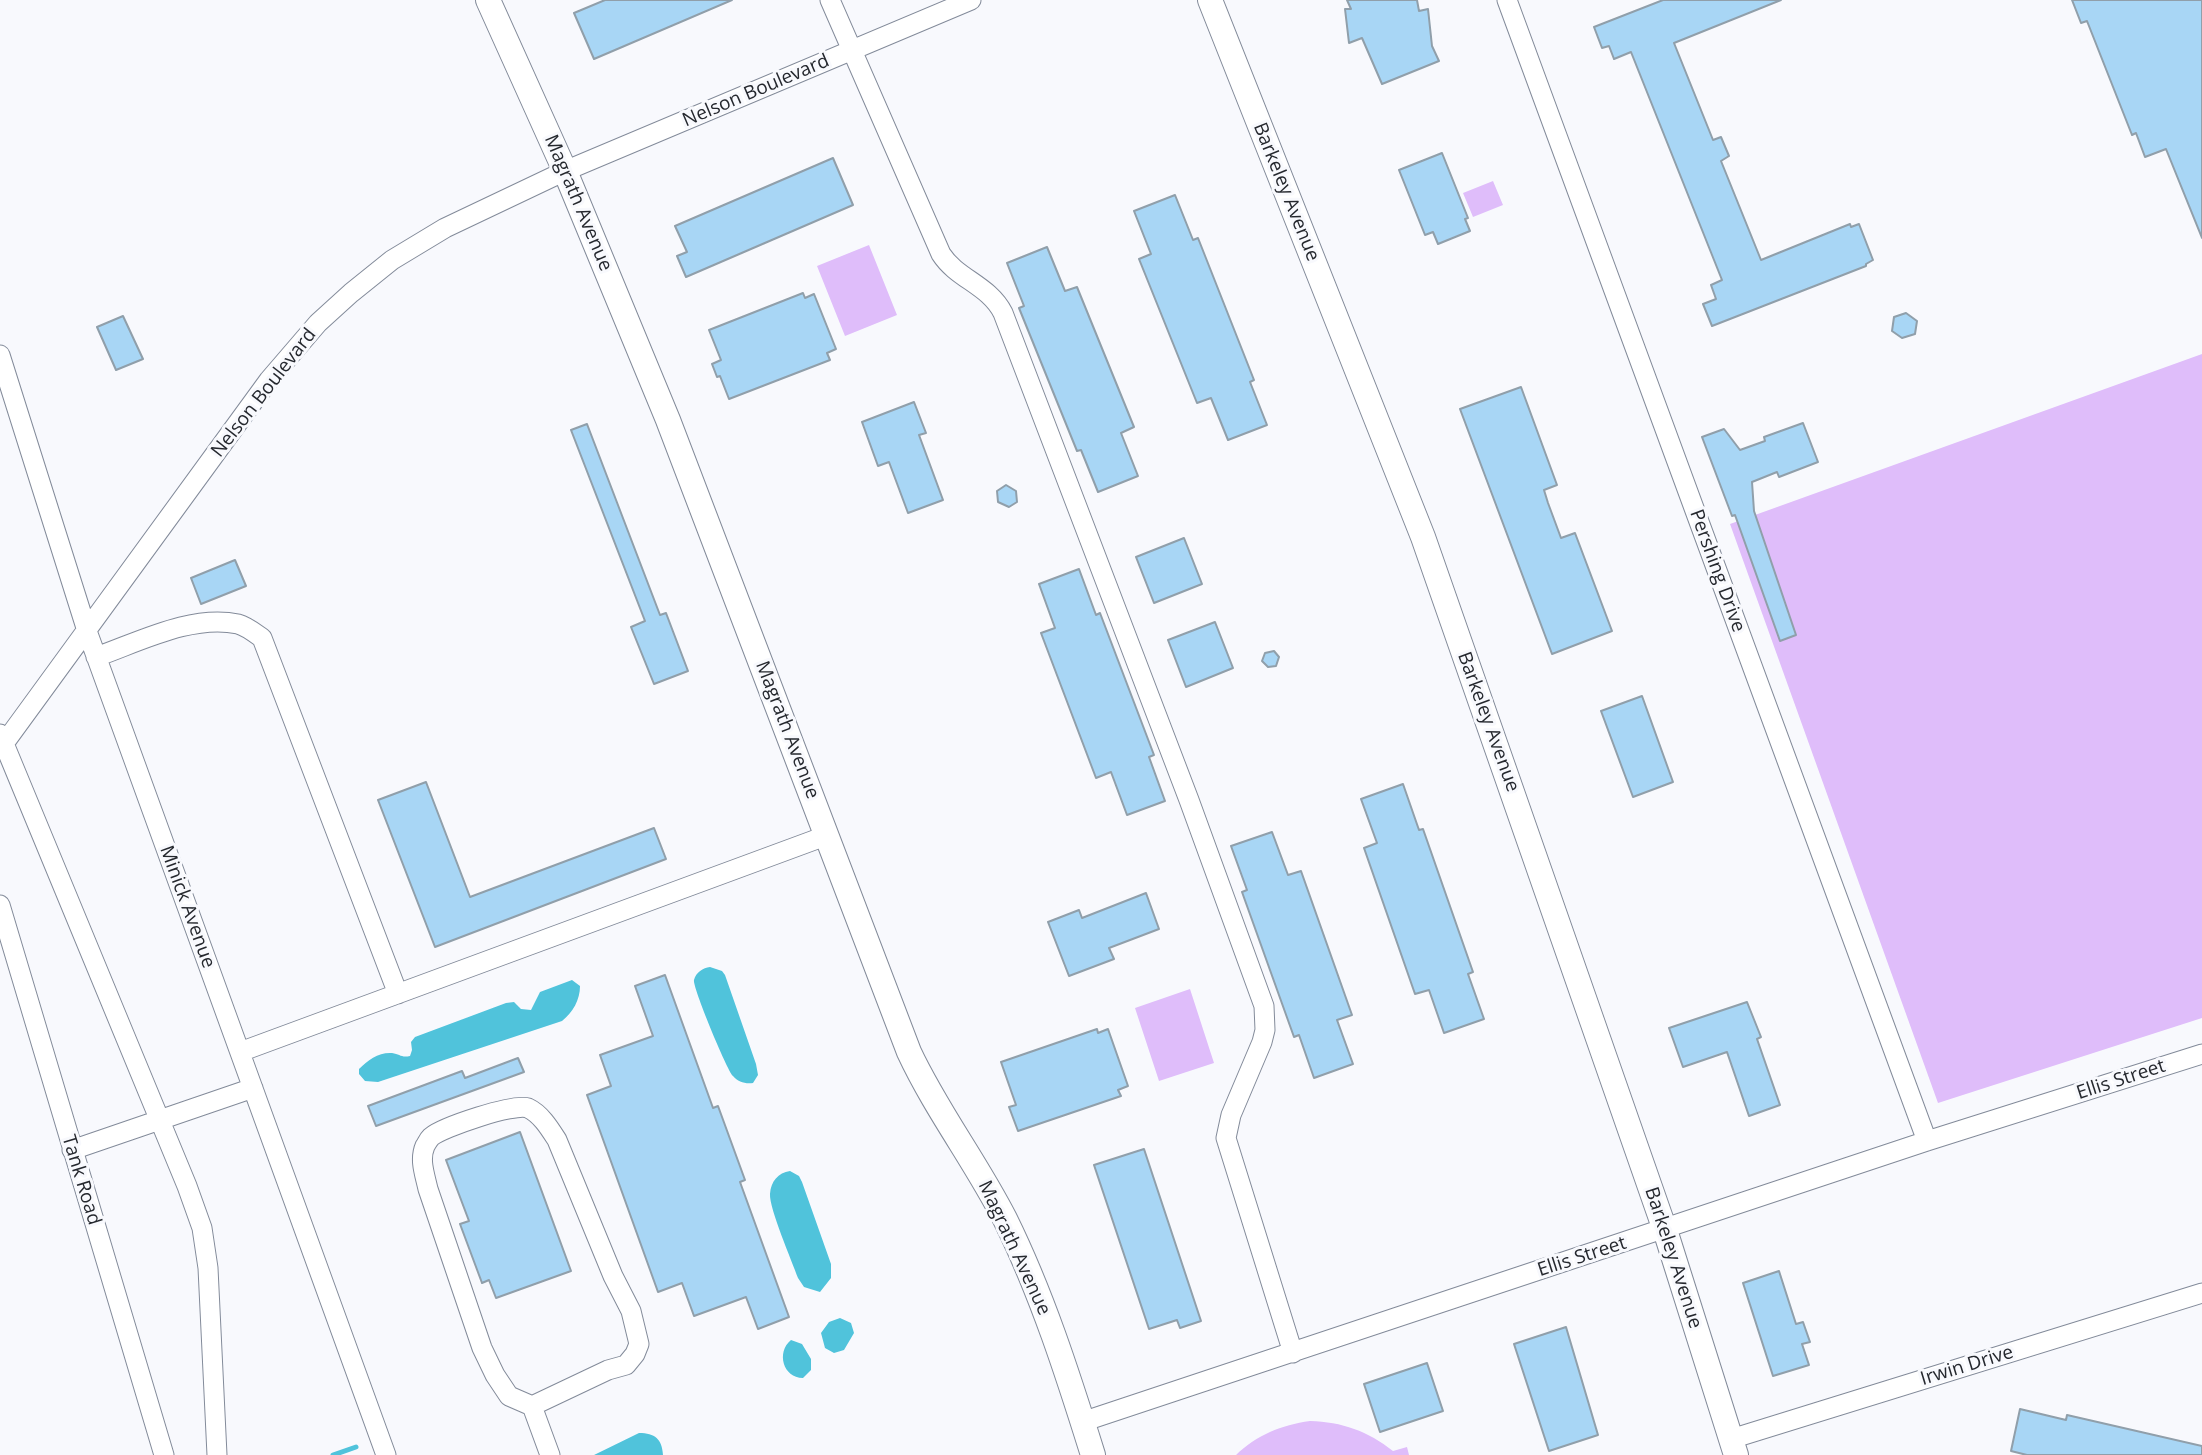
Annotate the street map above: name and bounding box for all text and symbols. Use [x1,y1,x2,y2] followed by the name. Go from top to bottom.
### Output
[679,50,833,132] street label: Nelson Boulevard
[1248,119,1324,265] street label: Barkeley Avenue
[539,131,617,275] street label: Magrath Avenue
[207,324,321,462] street label: Nelson Boulevard
[1684,507,1750,635] street label: Pershing Drive
[1452,649,1524,795] street label: Barkeley Avenue
[750,658,824,802] street label: Magrath Avenue
[154,843,220,971] street label: Minick Avenue
[2074,1055,2168,1105] street label: Ellis Street
[57,1132,105,1228] street label: Tank Road
[973,1177,1055,1319] street label: Magrath Avenue
[1639,1184,1707,1332] street label: Barkeley Avenue
[1535,1232,1629,1282] street label: Ellis Street
[1918,1341,2016,1391] street label: Irwin Drive

